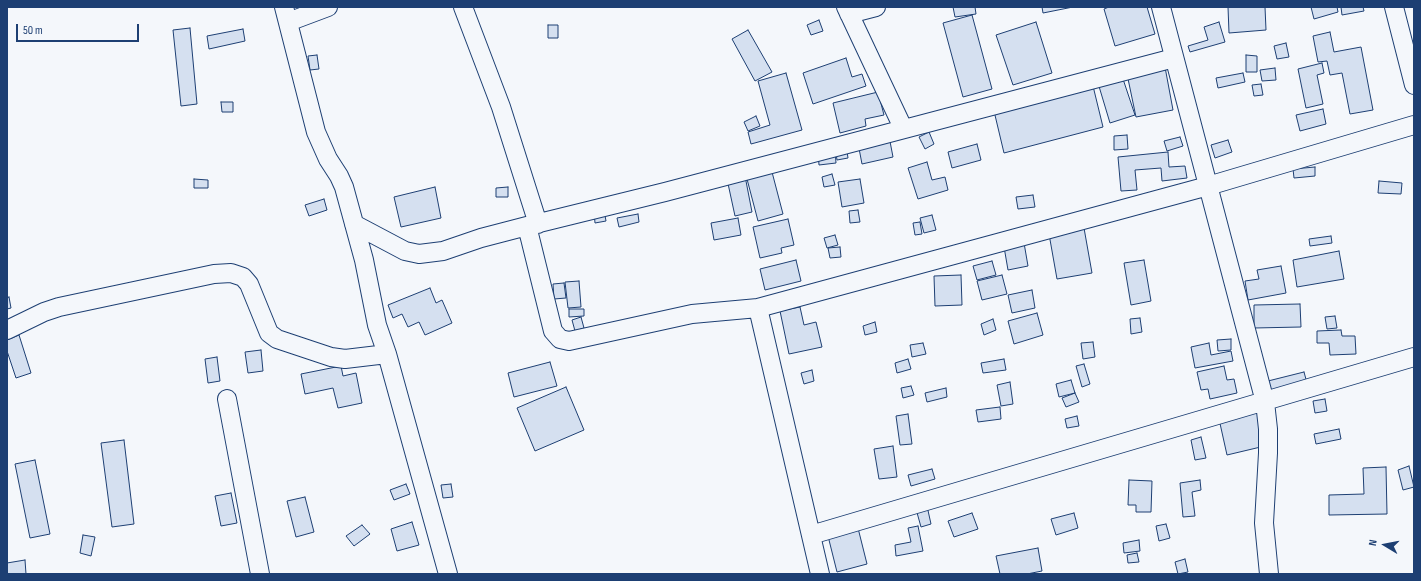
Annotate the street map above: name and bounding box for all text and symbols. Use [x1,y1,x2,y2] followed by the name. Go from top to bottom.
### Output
[18,16,141,42] scale bar
[23,23,43,38] text: 50 m
[1365,525,1405,565] north arrow
[1366,539,1380,547] text: N

